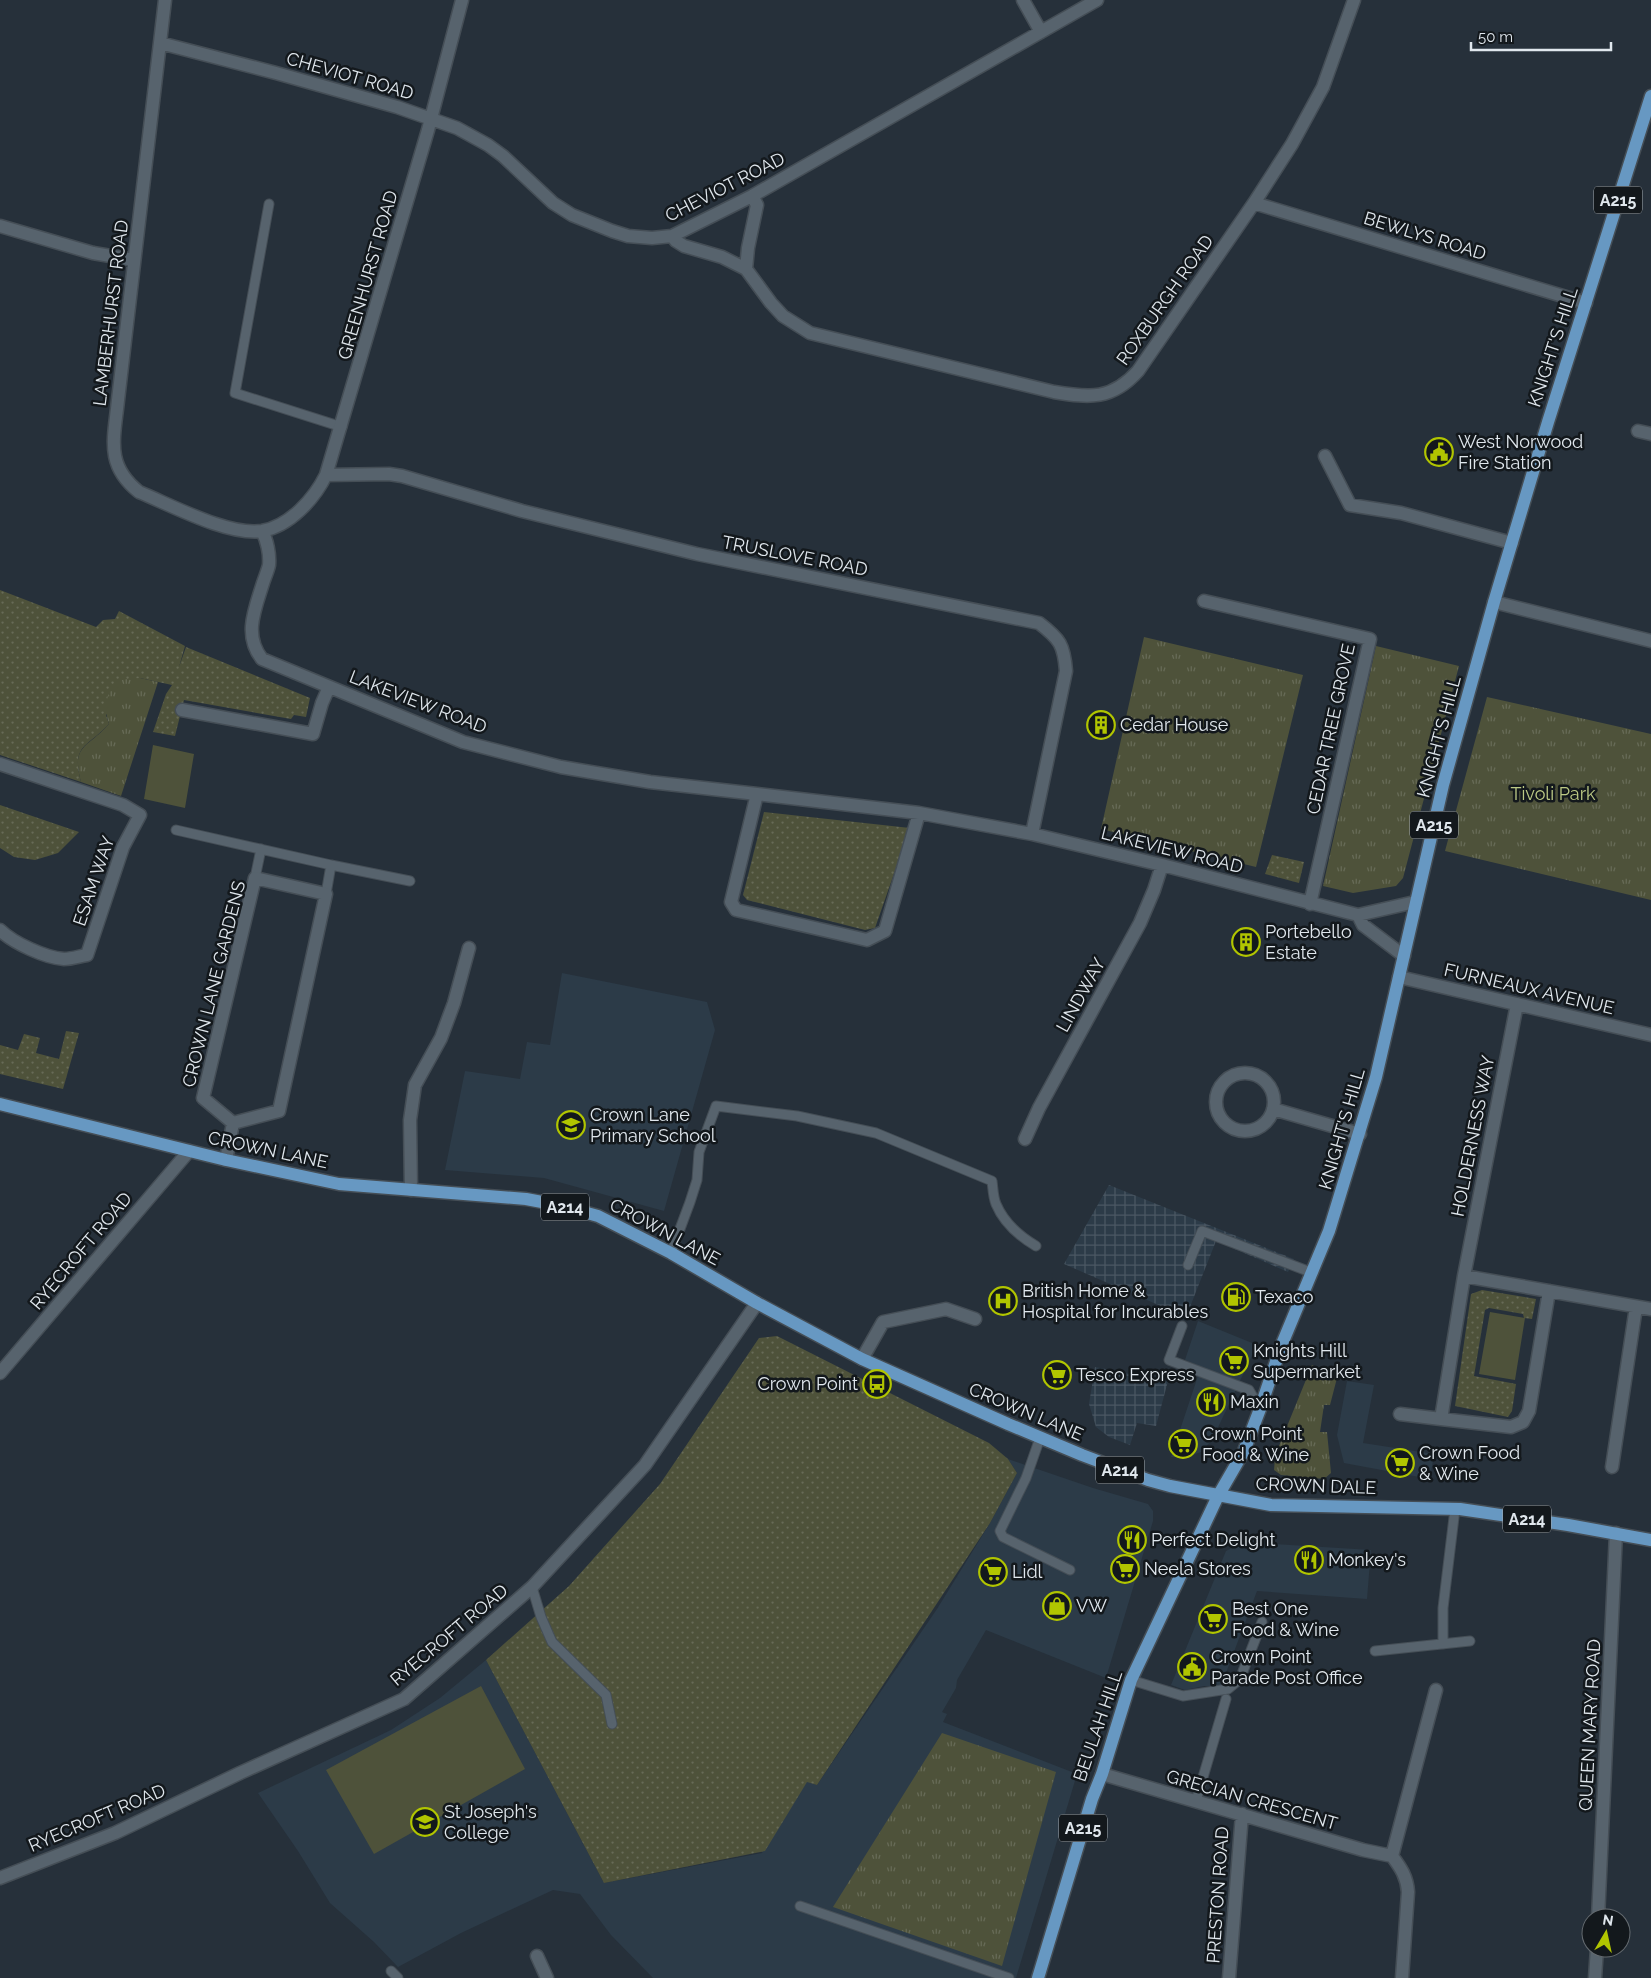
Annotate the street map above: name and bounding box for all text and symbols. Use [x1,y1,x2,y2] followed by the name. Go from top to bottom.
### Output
[1471,20,1611,52] scale bar
[1478,28,1513,46] text: 50 m
[284,47,416,104] street label: CHEVIOT ROAD
[662,147,788,226] street label: CHEVIOT ROAD
[1594,186,1642,214] road number: A215
[333,188,402,362] street label: GREENHURST ROAD
[1361,207,1489,264] street label: BEWLYS ROAD
[89,218,132,407] street label: LAMBERHURST ROAD
[1112,231,1217,369] street label: ROXBURGH ROAD
[1523,284,1582,409] street label: KNIGHT'S HILL
[1458,431,1583,473] place label: West Norwood Fire Station
[1424,437,1454,467] public building icon: West Norwood Fire Station
[721,531,870,580] street label: TRUSLOVE ROAD
[1302,642,1359,816] street label: CEDAR TREE GROVE
[346,666,490,737] street label: LAKEVIEW ROAD
[1412,673,1465,800] street label: KNIGHT'S HILL
[1086,710,1116,740] building icon: Cedar House
[1120,714,1229,735] place label: Cedar House
[1510,783,1596,804] park label: Tivoli Park
[1410,812,1458,838] road number: A215
[1099,822,1245,877] street label: LAKEVIEW ROAD
[68,833,119,929] street label: ESAM WAY
[178,878,249,1089] street label: CROWN LANE GARDENS
[1265,921,1352,963] place label: Portebello Estate
[1231,927,1261,957] building icon: Portebello Estate
[1052,954,1110,1035] street label: LINDWAY
[1442,959,1616,1018] street label: FURNEAUX AVENUE
[1447,1053,1498,1218] street label: HOLDERNESS WAY
[1314,1065,1369,1192] street label: KNIGHT'S HILL
[590,1104,716,1146] place label: Crown Lane Primary School
[556,1110,586,1140] school or university icon: Crown Lane Primary School
[206,1127,330,1172] street label: CROWN LANE
[25,1188,136,1314] street label: RYECROFT ROAD
[541,1194,589,1220] road number: A214
[606,1194,724,1269] street label: CROWN LANE
[1022,1280,1208,1322] place label: British Home & Hospital for Incurables
[1221,1282,1251,1312] fuel station icon: Texaco
[988,1286,1018,1316] hospital icon: British Home & Hospital for Incurables
[1255,1286,1314,1307] place label: Texaco
[1253,1340,1361,1382] place label: Knights Hill Supermarket
[1219,1346,1249,1376] supermarket icon: Knights Hill Supermarket
[1042,1360,1072,1390] supermarket icon: Tesco Express
[1076,1364,1195,1385] place label: Tesco Express
[862,1369,892,1399] bus stop icon: Crown Point
[757,1373,858,1394] place label: Crown Point
[966,1378,1086,1445] street label: CROWN LANE
[1196,1387,1226,1417] restaurant icon: Maxin
[1230,1391,1279,1412] place label: Maxin
[1202,1423,1309,1465] place label: Crown Point Food & Wine
[1168,1429,1198,1459] supermarket icon: Crown Point Food & Wine
[1419,1442,1520,1484] place label: Crown Food & Wine
[1385,1448,1415,1478] supermarket icon: Crown Food & Wine
[1096,1456,1144,1484] road number: A214
[1255,1473,1377,1498] street label: CROWN DALE
[1503,1506,1551,1532] road number: A214
[1117,1525,1147,1555] restaurant icon: Perfect Delight
[1151,1529,1275,1550] place label: Perfect Delight
[1294,1545,1324,1575] restaurant icon: Monkey's
[1328,1549,1406,1570] place label: Monkey's
[1110,1554,1140,1584] supermarket icon: Neela Stores
[978,1557,1008,1587] supermarket icon: Lidl
[1144,1558,1251,1579] place label: Neela Stores
[1012,1561,1043,1582] place label: Lidl
[386,1579,512,1690] street label: RYECROFT ROAD
[1042,1591,1072,1621] shop icon: VW
[1076,1595,1107,1616] place label: VW
[1232,1598,1339,1640] place label: Best One Food & Wine
[1198,1604,1228,1634] supermarket icon: Best One Food & Wine
[1575,1638,1604,1811] street label: QUEEN MARY ROAD
[1211,1646,1363,1688] place label: Crown Point Parade Post Office
[1177,1652,1207,1682] public building icon: Crown Point Parade Post Office
[1069,1667,1126,1784] street label: BEULAH HILL
[1164,1765,1340,1834] street label: GRECIAN CRESCENT
[25,1779,169,1856] street label: RYECROFT ROAD
[444,1801,537,1843] place label: St Joseph's College
[410,1807,440,1837] school or university icon: St Joseph's College
[1059,1815,1107,1842] road number: A215
[1202,1826,1233,1964] street label: PRESTON ROAD
[1581,1908,1631,1958] north arrow
[1602,1911,1615,1929] text: N

